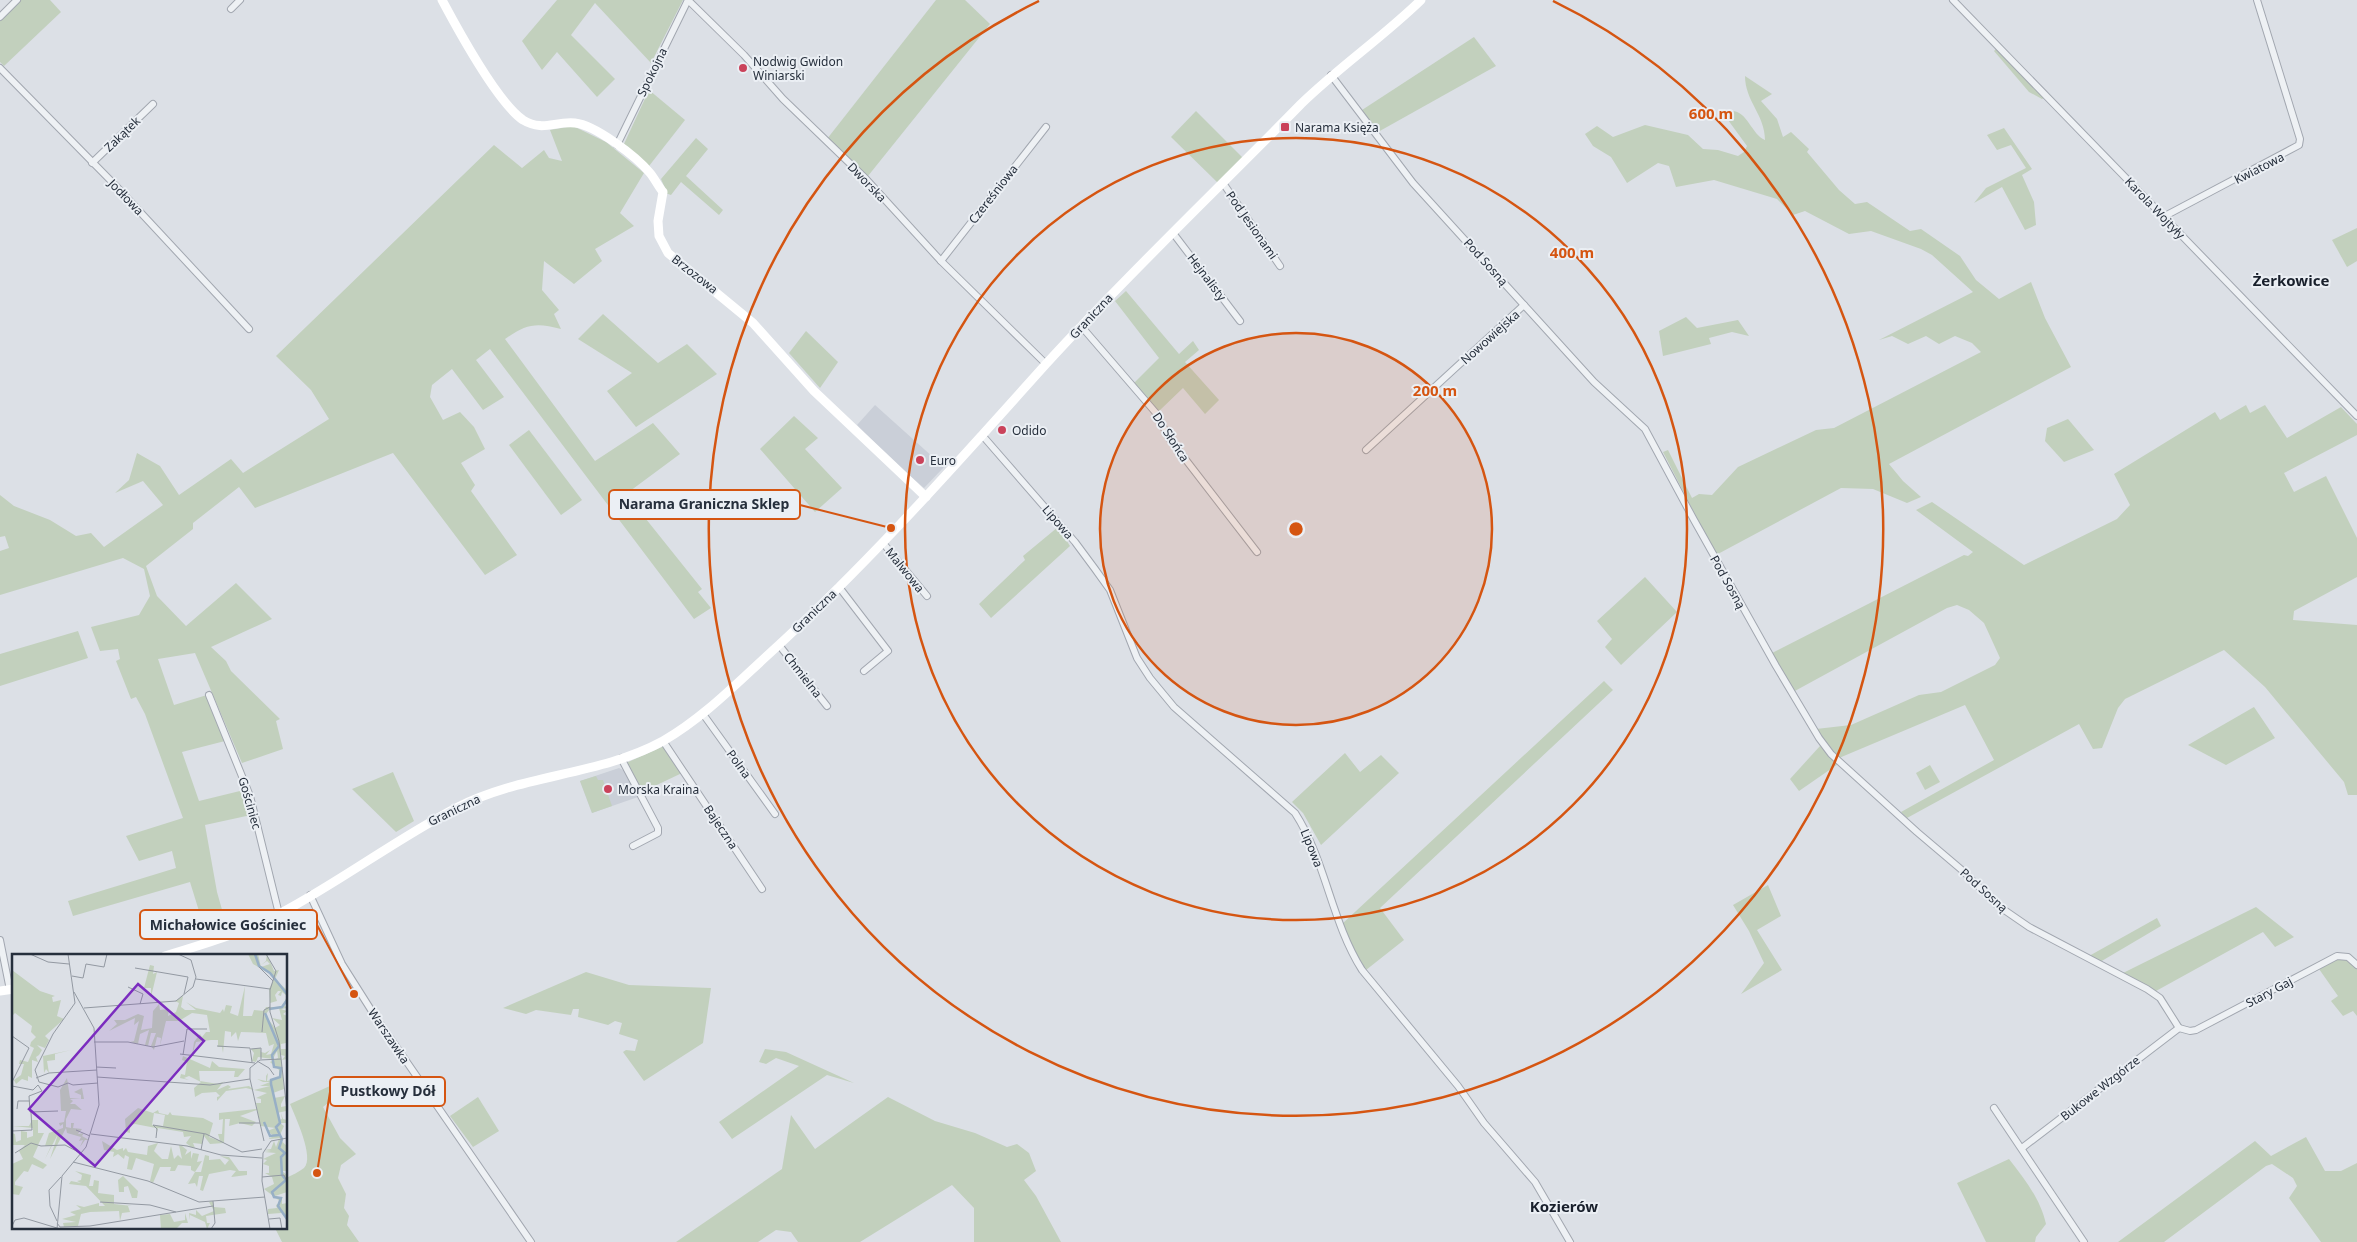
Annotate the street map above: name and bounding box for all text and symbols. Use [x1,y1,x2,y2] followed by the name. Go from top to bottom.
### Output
[633,45,671,99] street label: Spokojna
[753,53,843,84] place label: Nodwig Gwidon Winiarski
[737,62,749,74] marker: Nodwig Gwidon Winiarski
[1689,103,1733,123] text: 600 m
[100,112,144,155] street label: Zakątek
[1295,119,1379,136] place label: Narama Księża
[1279,121,1291,133] marker: Narama Księża
[2231,148,2287,188] street label: Kwiatowa
[844,158,890,206] street label: Dworska
[964,161,1022,227] street label: Czereśniowa
[2121,173,2190,243] street label: Karola Wojtyły
[104,174,147,219] street label: Jodłowa
[1222,188,1282,262] street label: Pod Jesionami
[1460,234,1512,290] street label: Pod Sosną
[1550,242,1594,262] text: 400 m
[1184,250,1231,305] street label: Hejnalisty
[668,251,722,297] street label: Brzozowa
[2253,270,2329,290] district label: Żerkowice
[1066,290,1116,342] street label: Graniczna
[1457,306,1523,368] street label: Nowowiejska
[1413,380,1457,400] text: 200 m
[1149,409,1193,465] street label: Do Słońca
[1012,422,1047,439] place label: Odido
[996,424,1008,436] marker: Odido
[930,452,956,469] place label: Euro
[914,454,926,466] marker: Euro
[609,490,800,519] callout: Narama Graniczna Sklep
[619,494,789,513] text: Narama Graniczna Sklep
[1038,501,1078,543] street label: Lipowa
[1287,520,1305,538] centre of rings
[882,544,928,596] street label: Malwowa
[1706,552,1750,612] street label: Pod Sosną
[788,585,840,637] street label: Graniczna
[780,649,826,701] street label: Chmielna
[723,746,755,782] street label: Polna
[234,775,266,831] street label: Gościniec
[618,781,699,798] place label: Morska Kraina
[602,783,614,795] marker: Morska Kraina
[425,790,483,830] street label: Graniczna
[700,802,742,852] street label: Bajeczna
[1297,826,1327,870] street label: Lipowa
[1956,864,2012,916] street label: Pod Sosną
[140,910,317,939] callout: Michałowice Gościniec
[150,915,306,934] text: Michałowice Gościniec
[12,954,288,1230] inset map
[2243,973,2295,1011] street label: Stary Gaj
[364,1005,414,1067] street label: Warszawka
[2057,1051,2144,1124] street label: Bukowe Wzgórze
[330,1077,445,1106] callout: Pustkowy Dół
[341,1081,436,1100] text: Pustkowy Dół
[1530,1196,1598,1216] district label: Kozierów

